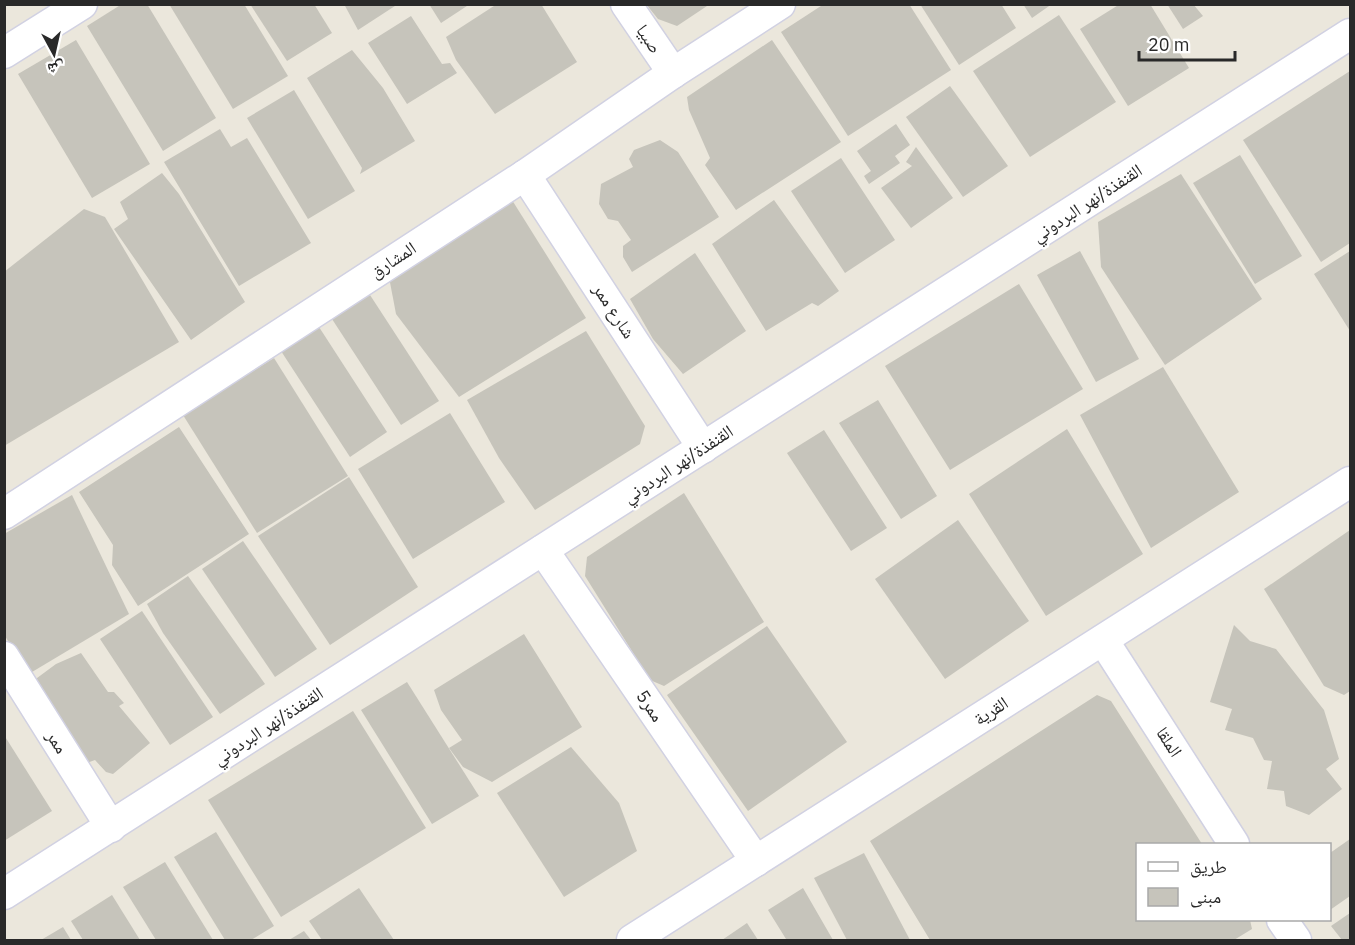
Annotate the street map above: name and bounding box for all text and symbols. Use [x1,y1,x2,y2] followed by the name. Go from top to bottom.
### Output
[631,20,667,58] street label: صبيا
[24,24,84,84] north arrow
[1139,24,1235,62] scale bar
[1148,33,1190,56] text: 20 m
[46,58,66,80] text: ش
[1027,158,1148,250] street label: القنفذة/نهر البردوني
[365,236,420,283] street label: المشارق
[588,278,641,343] street label: شارع ممر
[618,419,739,511] street label: القنفذة/نهر البردوني
[208,681,329,773] street label: القنفذة/نهر البردوني
[631,685,669,726] street label: ممر5
[969,691,1012,730] street label: القرية
[1151,722,1188,761] street label: الملقا
[41,725,73,758] street label: ممر
[1136,843,1331,921] legend
[1190,855,1227,878] text: طريق
[1190,885,1221,908] text: مبنى

